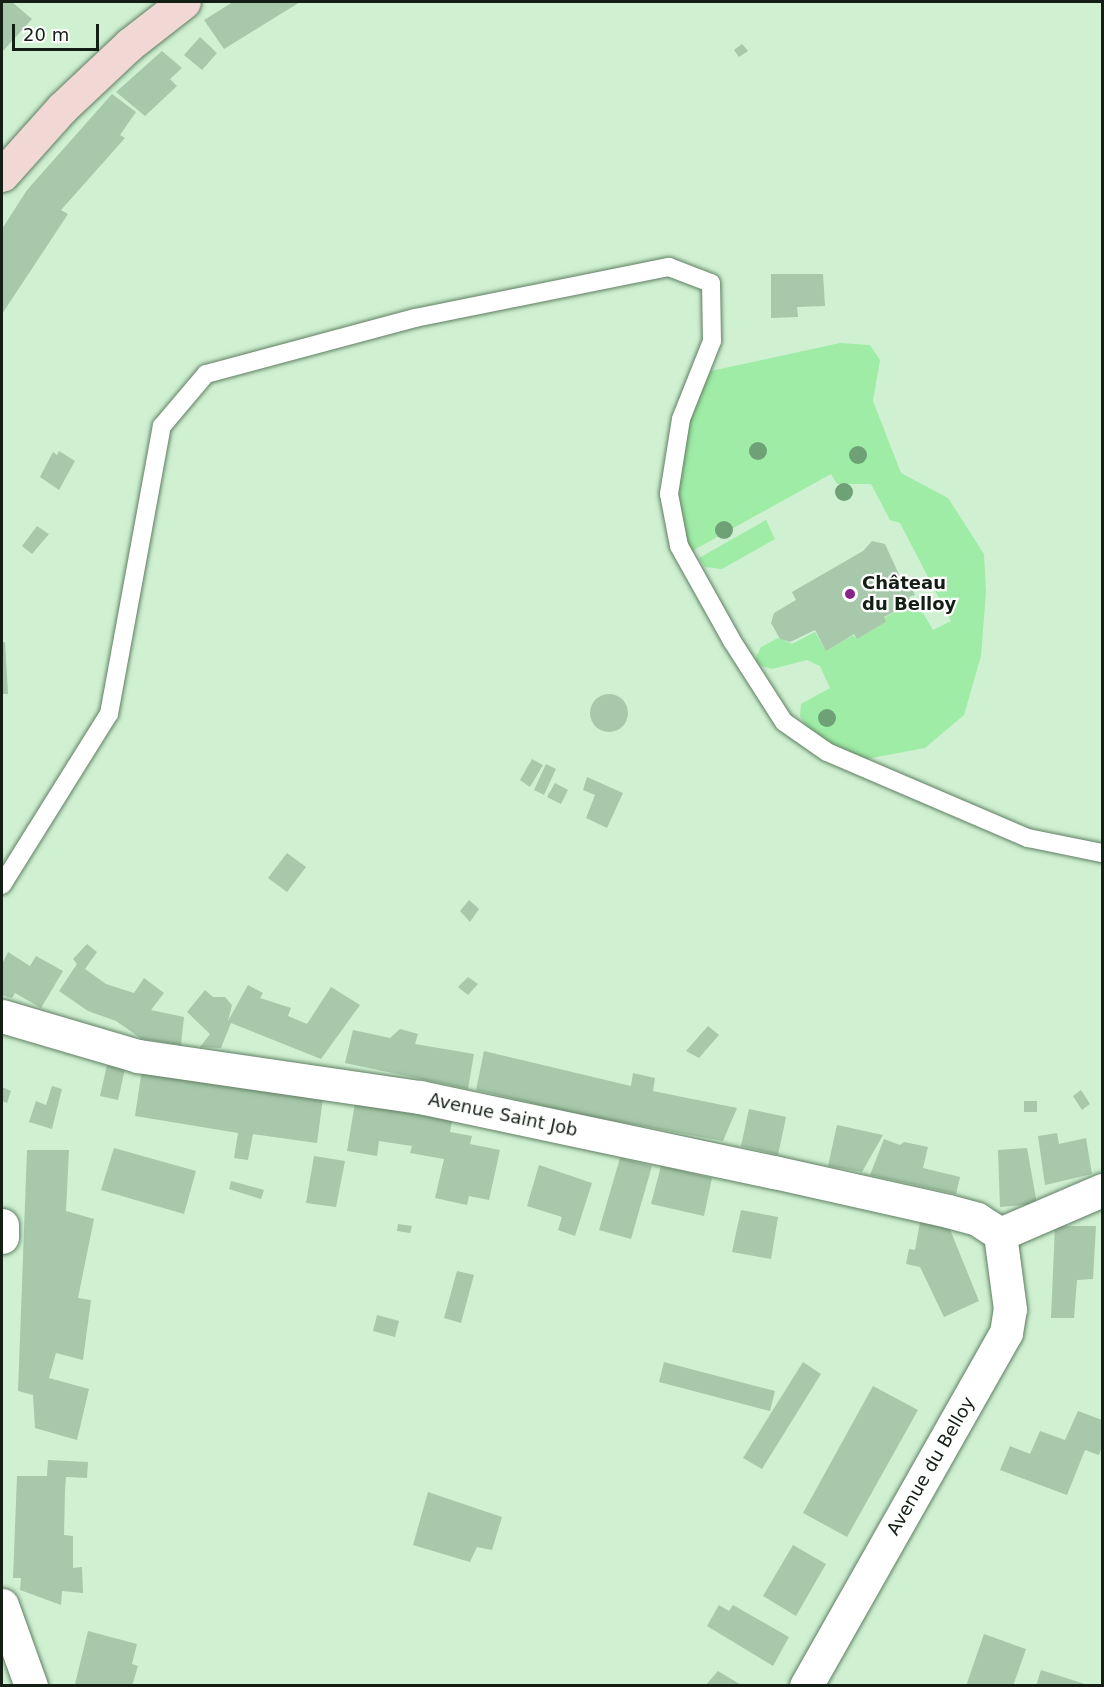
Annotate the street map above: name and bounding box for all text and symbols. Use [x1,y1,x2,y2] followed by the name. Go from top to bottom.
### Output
[15,12,102,50] scale bar
[23,24,69,45] text: 20 m
[862,573,956,616] place label: Château du Belloy
[843,587,857,601] marker: Château du Belloy
[426,1089,580,1141] street label: Avenue Saint Job
[883,1393,979,1539] street label: Avenue du Belloy

